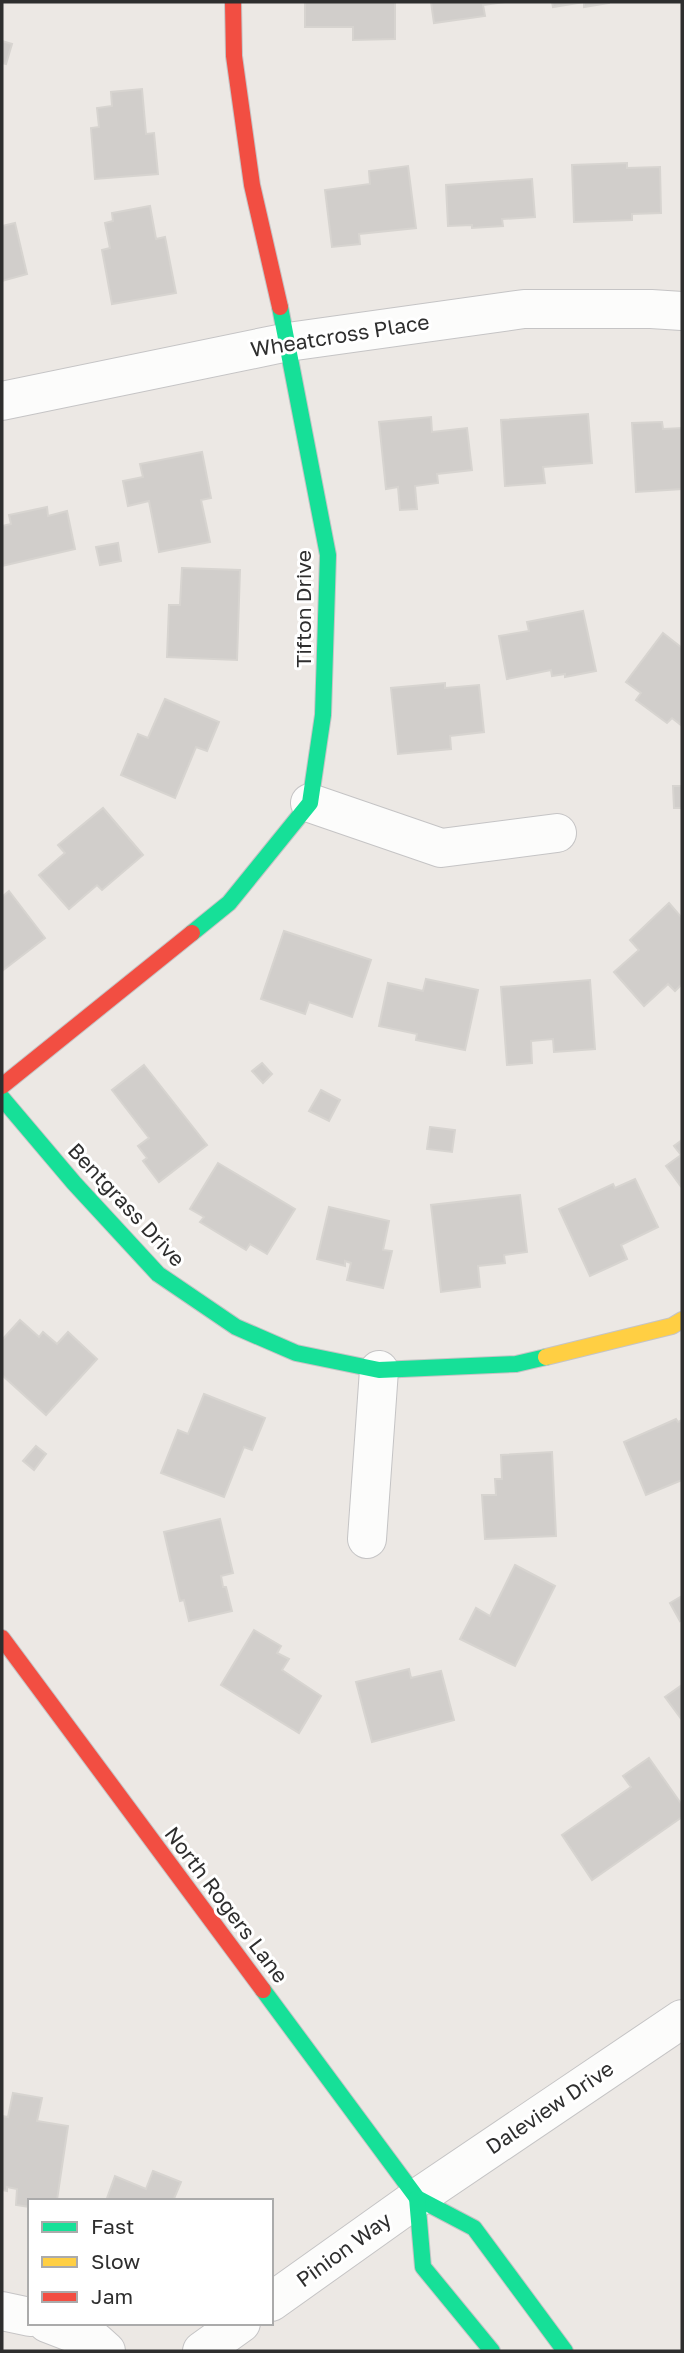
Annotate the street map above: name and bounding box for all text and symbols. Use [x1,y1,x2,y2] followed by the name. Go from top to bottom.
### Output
[249,308,431,362] street label: Wheatcross Place
[290,550,316,668] street label: Tifton Drive
[63,1137,191,1272] street label: Bentgrass Drive
[159,1821,294,1988] street label: North Rogers Lane
[481,2055,618,2159] street label: Daleview Drive
[28,2199,273,2325] legend
[291,2206,396,2292] street label: Pinion Way
[91,2213,134,2239] text: Fast
[91,2248,140,2274] text: Slow
[91,2283,133,2309] text: Jam

